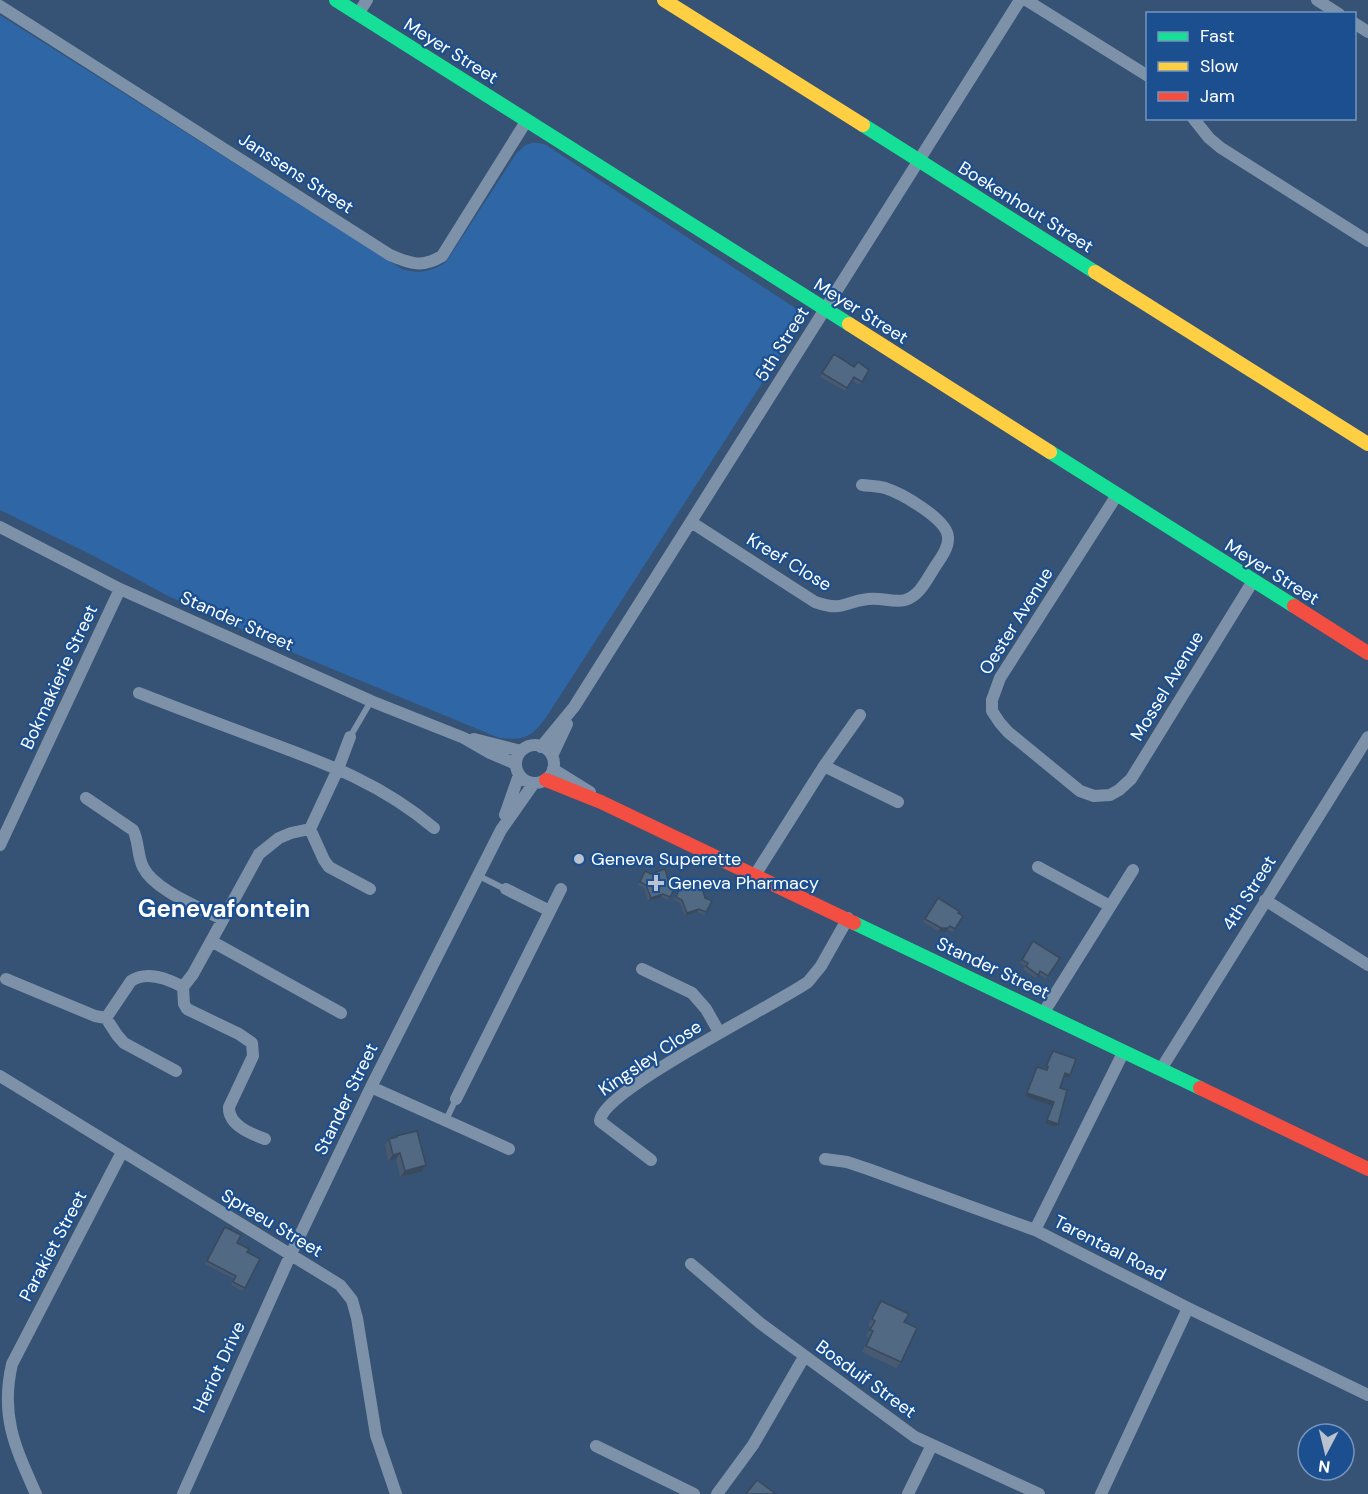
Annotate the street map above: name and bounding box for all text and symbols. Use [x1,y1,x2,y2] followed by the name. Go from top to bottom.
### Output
[1146,12,1356,120] legend
[399,13,503,89] street label: Meyer Street
[1200,24,1235,48] text: Fast
[1200,54,1239,78] text: Slow
[1200,84,1235,108] text: Jam
[234,127,358,219] street label: Janssens Street
[954,156,1098,258] street label: Boekenhout Street
[809,273,913,349] street label: Meyer Street
[750,302,814,386] street label: 5th Street
[742,527,836,597] street label: Kreef Close
[1220,534,1324,610] street label: Meyer Street
[973,563,1059,679] street label: Oester Avenue
[177,585,297,657] street label: Stander Street
[15,601,103,753] street label: Bokmakierie Street
[1125,627,1209,745] street label: Mossel Avenue
[591,847,741,871] place label: Geneva Superette
[1217,851,1281,935] street label: 4th Street
[572,852,586,866] marker: Geneva Superette
[668,871,819,895] place label: Geneva Pharmacy
[649,876,663,890] marker: Geneva Pharmacy
[138,893,310,924] district label: Genevafontein
[933,931,1053,1005] street label: Stander Street
[594,1015,706,1101] street label: Kingsley Close
[309,1039,383,1159] street label: Stander Street
[217,1183,327,1263] street label: Spreeu Street
[14,1186,92,1306] street label: Parakiet Street
[1050,1209,1170,1287] street label: Tarentaal Road
[187,1317,251,1417] street label: Heriot Drive
[811,1334,921,1424] street label: Bosduif Street
[1296,1422,1356,1482] north arrow
[1317,1455,1331,1478] text: N

